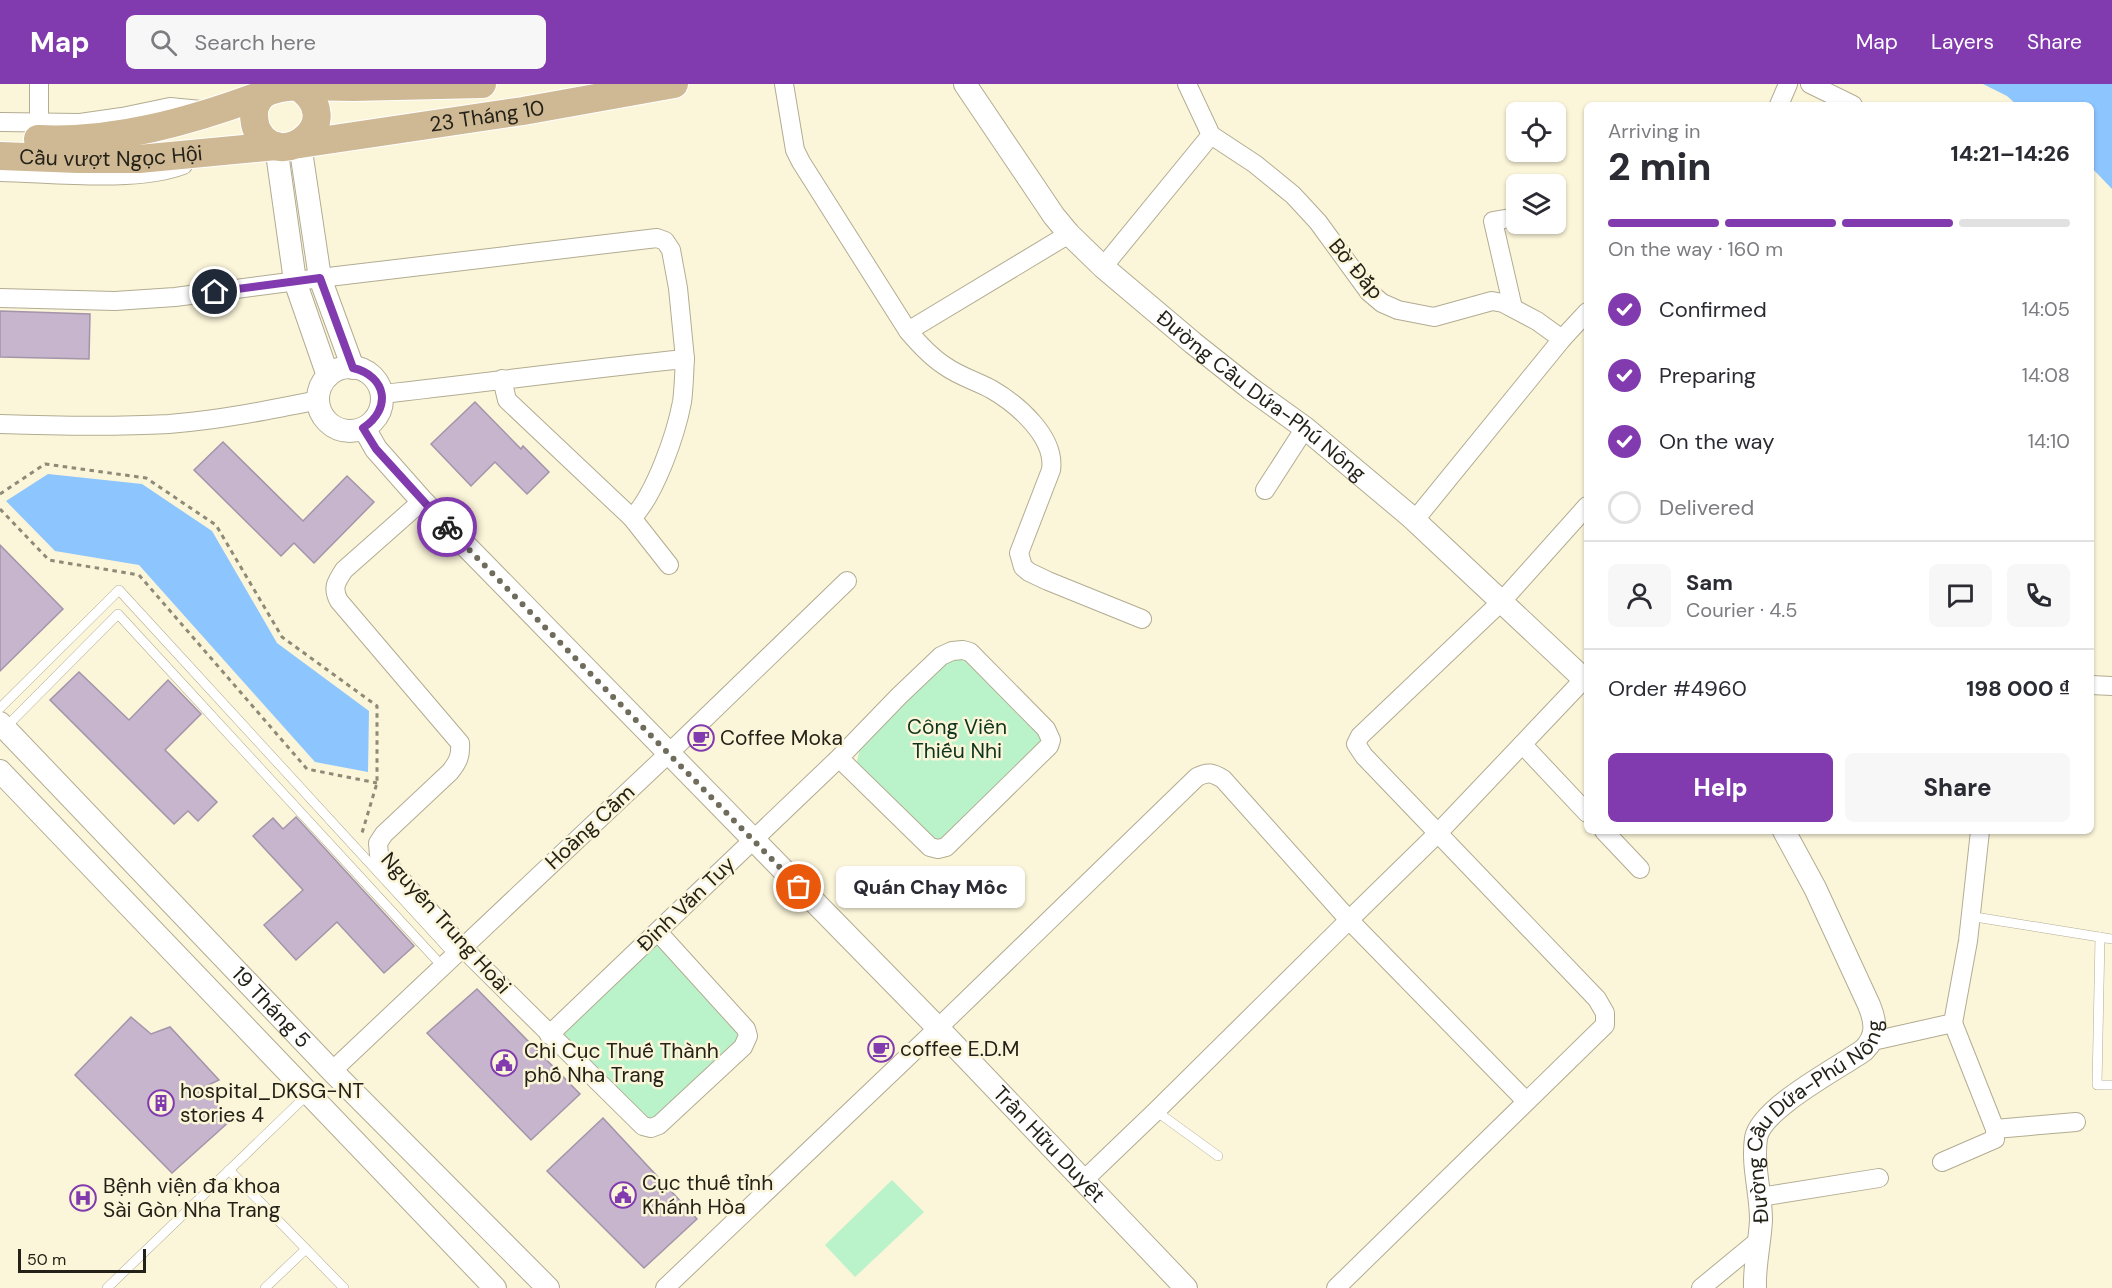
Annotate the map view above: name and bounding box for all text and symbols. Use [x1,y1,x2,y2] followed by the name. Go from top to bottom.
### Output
[126,15,546,69] search box
[30,24,90,61] text: Map
[147,26,180,59] icon: search
[195,28,316,57] text: Search here
[1856,28,1898,56] text: Map
[1931,28,1994,56] text: Layers
[2027,28,2082,56] text: Share
[428,93,547,139] street label: 23 Tháng 10
[1506,102,1566,234] map controls
[1506,102,1566,162] button: locate
[1608,118,1700,144] text: Arriving in
[19,139,204,173] street label: Cầu vượt Ngọc Hội
[1951,139,2070,168] text: 14:21–14:26
[1608,141,1712,192] text: 2 min
[1506,174,1566,234] button: layers
[1322,233,1390,305] street label: Bờ Đắp
[1608,236,1783,262] text: On the way · 160 m
[189,266,240,317] pin
[198,275,231,308] icon: home
[1608,293,1641,326] icon: check
[1659,295,1767,324] text: Confirmed
[2022,296,2070,322] text: 14:05
[1150,304,1372,488] street label: Đường Cầu Dứa-Phú Nông
[1608,359,1641,392] icon: check
[1659,361,1756,390] text: Preparing
[2022,362,2070,388] text: 14:08
[1608,425,1641,458] icon: check
[1659,427,1774,456] text: On the way
[2028,428,2070,454] text: 14:10
[1659,493,1754,522] text: Delivered
[417,497,477,557] courier
[431,511,464,544] icon: bike
[1608,564,1671,627] button: person
[1929,564,1992,627] button: chat
[2007,564,2070,627] button: phone
[1686,568,1733,597] text: Sam
[1686,597,1798,623] text: Courier · 4.5
[1608,674,1747,703] text: Order #4960
[1966,674,2070,703] text: 198 000 ₫
[907,713,1007,765] park label: Công Viên Thiếu Nhi
[686,723,716,753] cafe icon: Coffee Moka
[720,724,843,752] place label: Coffee Moka
[1608,753,1833,822] button: Help
[1845,753,2070,822] button: Share
[539,778,641,876] street label: Hoàng Cầm
[375,846,517,1000] street label: Nguyễn Trung Hoài
[631,850,741,958] street label: Đinh Văn Tuy
[773,861,824,912] pin
[835,866,1024,908] callout: Quán Chay Môc
[782,870,815,903] icon: bag
[853,874,1008,900] text: Quán Chay Môc
[226,960,317,1054] street label: 19 Tháng 5
[1741,1019,1889,1224] street label: Đường Cầu Dứa-Phú Nông
[866,1034,896,1064] cafe icon: coffee E.D.M
[900,1035,1019,1063] place label: coffee E.D.M
[524,1037,719,1089] place label: Chi Cục Thuế Thành phố Nha Trang
[489,1048,519,1078] public building icon: Chi Cục Thuế Thành phố Nha Trang
[180,1077,364,1129] place label: hospital_DKSG-NT stories 4
[987,1080,1111,1209] street label: Trần Hữu Duyệt
[146,1088,176,1118] building icon: hospital_DKSG-NT stories 4
[642,1169,773,1221] place label: Cục thuế tỉnh Khánh Hòa
[103,1172,281,1224] place label: Bệnh viện đa khoa Sài Gòn Nha Trang
[608,1180,638,1210] public building icon: Cục thuế tỉnh Khánh Hòa
[68,1183,98,1213] hospital icon: Bệnh viện đa khoa Sài Gòn Nha Trang
[18,1246,146,1274] scale bar
[27,1249,66,1270] text: 50 m

